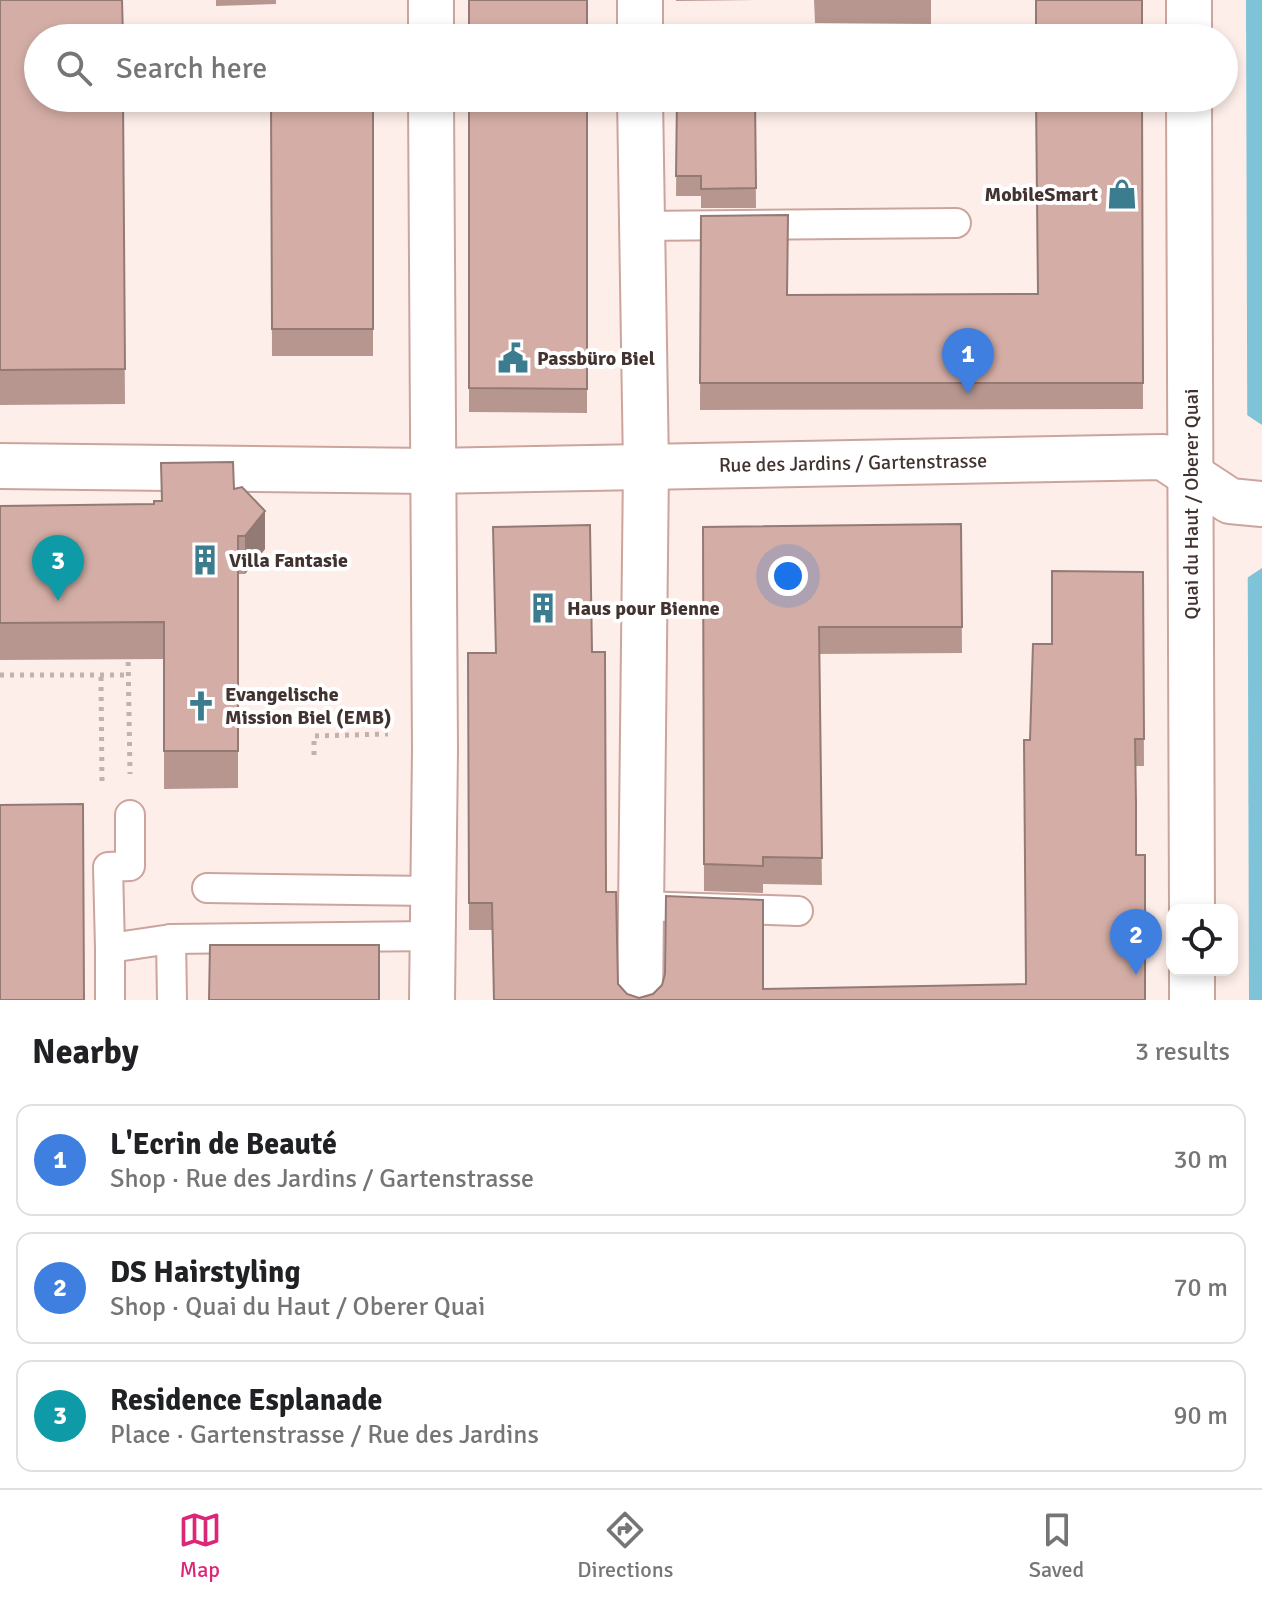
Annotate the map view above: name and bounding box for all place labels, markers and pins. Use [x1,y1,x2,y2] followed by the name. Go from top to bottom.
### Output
[1105,177,1139,211] shop icon: MobileSmart
[984,182,1099,207] place label: MobileSmart
[942,328,994,394] pin: 1
[496,341,530,375] public building icon: Passbüro Biel
[537,346,655,371] place label: Passbüro Biel
[32,535,84,601] pin: 3
[188,543,222,577] building icon: Villa Fantasie
[229,548,348,573] place label: Villa Fantasie
[526,591,560,625] building icon: Haus pour Bienne
[567,596,720,621] place label: Haus pour Bienne
[225,682,391,730] place label: Evangelische Mission Biel (EMB)
[184,689,218,723] church icon: Evangelische Mission Biel (EMB)
[1110,909,1162,975] pin: 2

